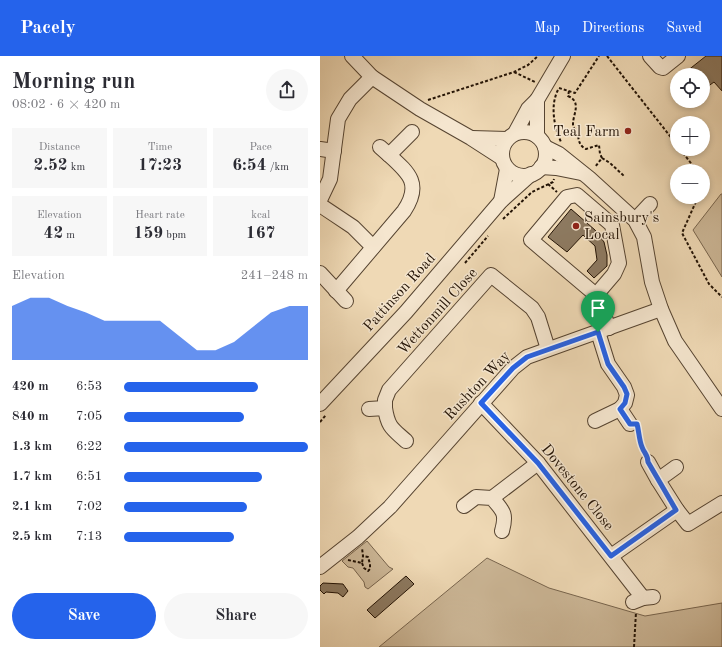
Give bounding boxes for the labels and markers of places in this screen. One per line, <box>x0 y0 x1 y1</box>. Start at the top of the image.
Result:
place label: Teal Farm <box>553 125 620 140</box>
marker: Teal Farm <box>623 126 633 136</box>
place label: Sainsbury's Local <box>584 211 659 243</box>
marker: Sainsbury's Local <box>571 221 581 231</box>
pin <box>581 291 615 332</box>

